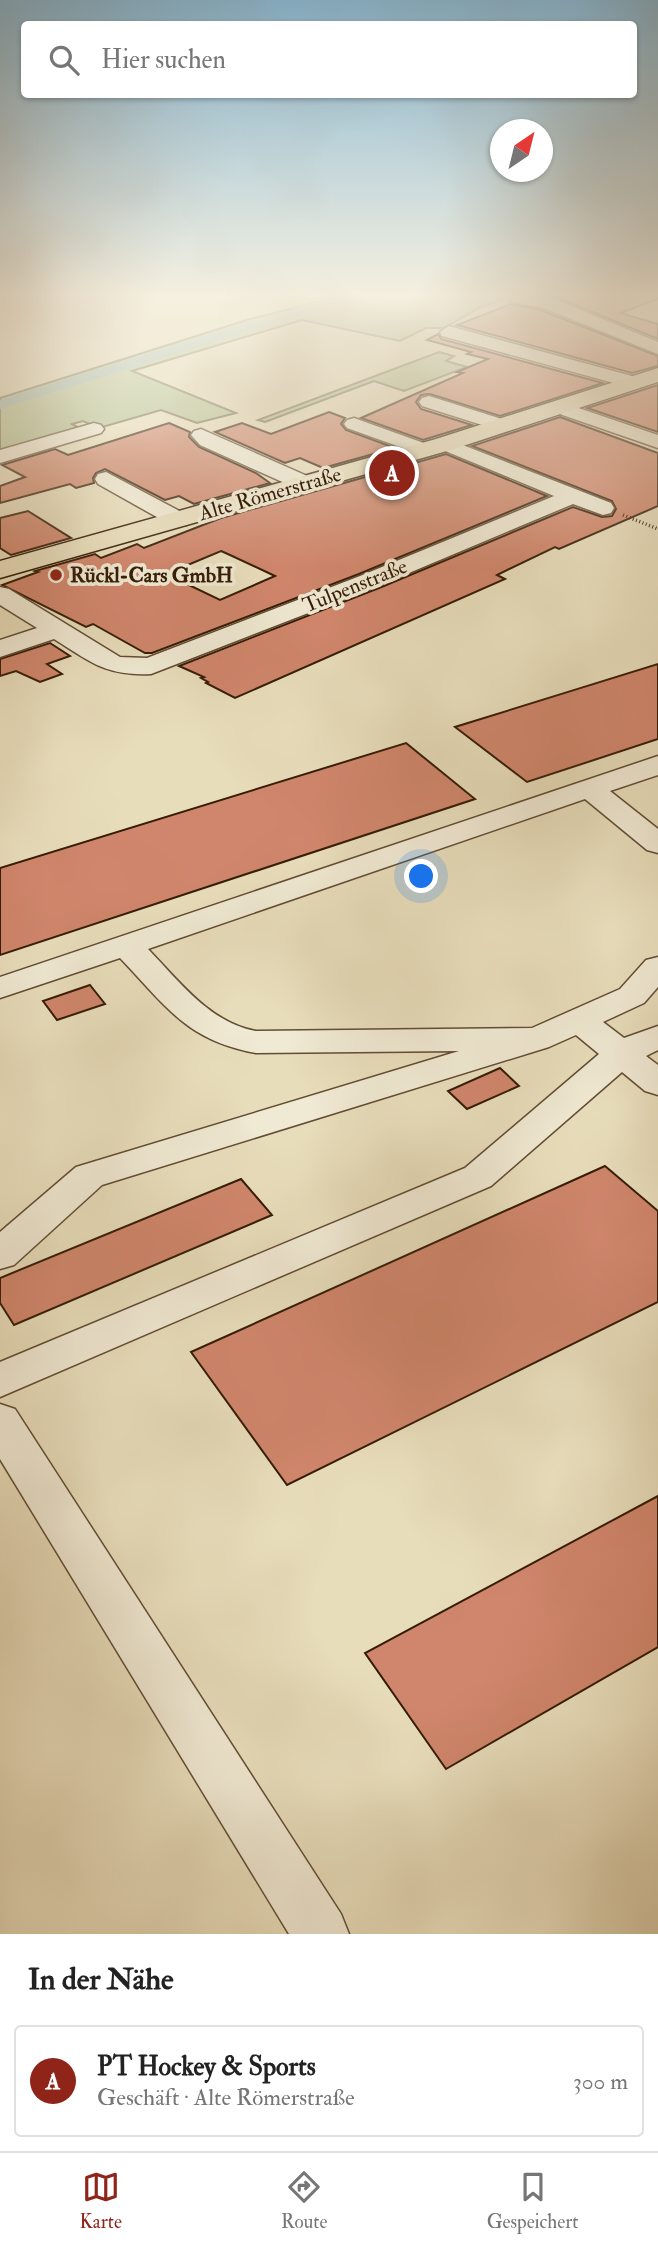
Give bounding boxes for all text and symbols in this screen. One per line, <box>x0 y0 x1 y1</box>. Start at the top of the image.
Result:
search box <box>21 21 637 98</box>
icon: search <box>45 41 83 79</box>
text: Hier suchen <box>101 44 226 76</box>
north arrow <box>490 119 553 182</box>
pin: A <box>369 447 415 499</box>
street label: Alte Römerstraße <box>195 461 345 528</box>
street label: Tulpenstraße <box>299 553 411 619</box>
place label: Rückl-Cars GmbH <box>70 562 233 589</box>
marker: Rückl-Cars GmbH <box>48 567 64 583</box>
your location <box>404 859 438 893</box>
text: In der Nähe <box>28 1961 173 1998</box>
text: PT Hockey & Sports <box>97 2051 316 2083</box>
text: A <box>46 2067 60 2096</box>
text: 300 m <box>573 2067 628 2096</box>
text: Geschäft · Alte Römerstraße <box>97 2083 355 2112</box>
tab: Karte <box>80 2168 122 2234</box>
tab: Route <box>281 2168 327 2234</box>
tab: Gespeichert <box>487 2168 578 2234</box>

